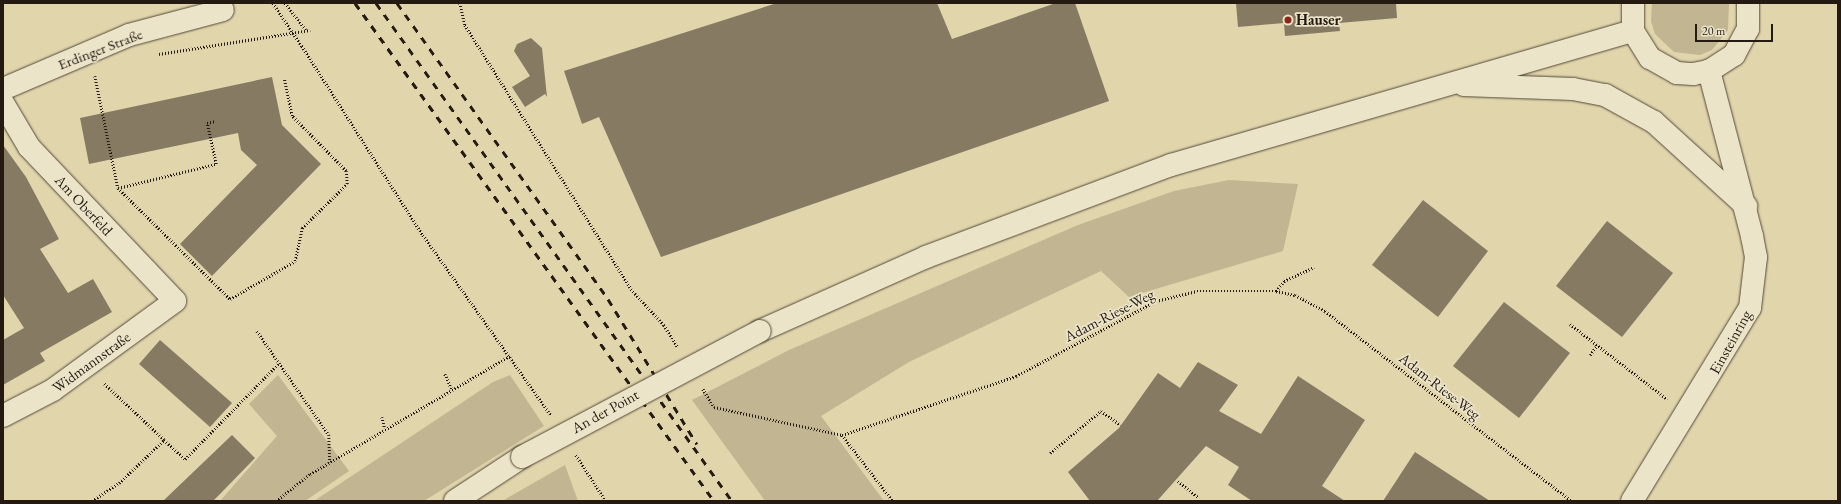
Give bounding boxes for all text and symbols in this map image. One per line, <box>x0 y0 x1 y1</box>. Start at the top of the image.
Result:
place label: Hauser <box>1296 11 1341 29</box>
marker: Hauser <box>1283 15 1293 25</box>
scale bar <box>1697 16 1775 42</box>
text: 20 m <box>1702 23 1725 39</box>
street label: Erdinger Straße <box>55 25 145 73</box>
street label: Am Oberfeld <box>51 171 117 239</box>
street label: Adam-Riese-Weg <box>1061 285 1157 345</box>
street label: Einsteinring <box>1705 307 1755 377</box>
street label: Widmannstraße <box>48 328 134 396</box>
street label: Adam-Riese-Weg <box>1396 349 1484 423</box>
street label: An der Point <box>568 385 642 437</box>

